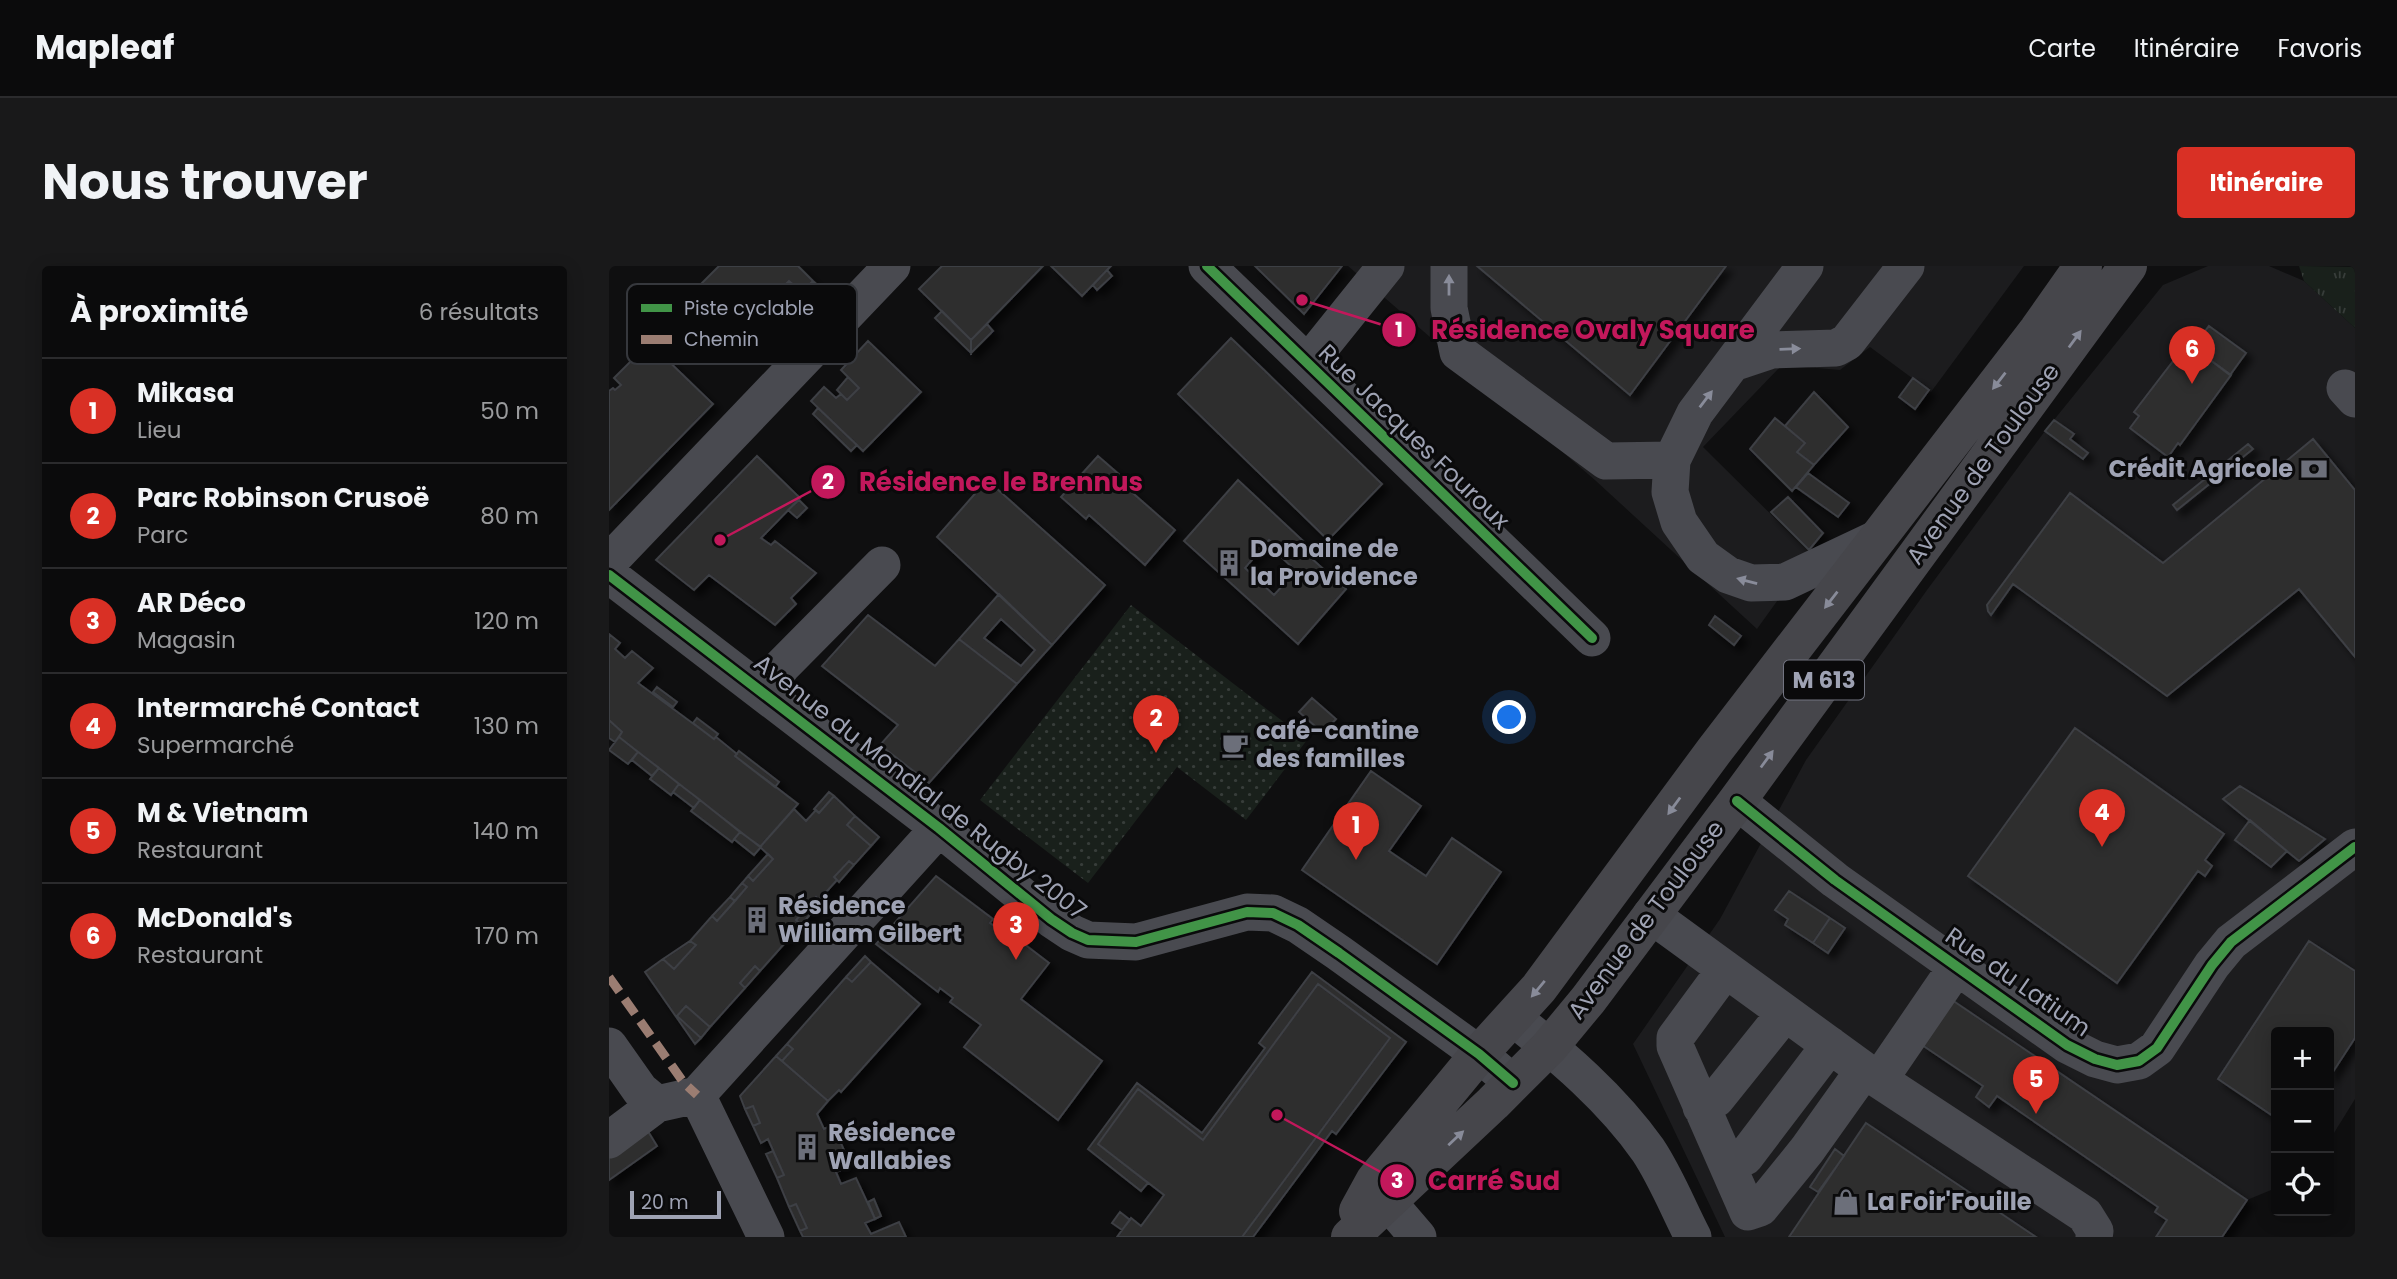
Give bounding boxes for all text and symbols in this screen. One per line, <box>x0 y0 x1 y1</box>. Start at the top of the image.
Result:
text: Mapleaf <box>35 24 174 71</box>
text: Carte <box>2028 32 2096 65</box>
text: Itinéraire <box>2134 32 2239 65</box>
text: Favoris <box>2277 32 2362 65</box>
button: Itinéraire <box>2177 147 2355 218</box>
text: Nous trouver <box>42 148 368 216</box>
one-way arrow <box>1443 274 1455 296</box>
legend <box>627 284 857 364</box>
text: À proximité <box>70 290 249 333</box>
text: Piste cyclable <box>684 295 814 322</box>
text: 6 résultats <box>419 296 539 328</box>
callout: Résidence Ovaly Square <box>1382 306 1768 353</box>
text: Résidence Ovaly Square <box>1431 312 1755 348</box>
text: 1 <box>1395 315 1403 344</box>
text: Chemin <box>684 326 759 353</box>
pin: 6 <box>2169 326 2215 384</box>
one-way arrow <box>2068 330 2082 348</box>
street label: Rue Jacques Fouroux <box>1311 337 1518 537</box>
one-way arrow <box>1779 344 1801 355</box>
street label: Avenue de Toulouse <box>1898 356 2067 571</box>
one-way arrow <box>1992 371 2007 389</box>
text: Mikasa <box>137 375 234 411</box>
one-way arrow <box>1698 390 1713 408</box>
text: 1 <box>89 395 97 427</box>
text: 50 m <box>480 395 539 427</box>
text: Lieu <box>137 414 182 446</box>
place label: Crédit Agricole <box>2108 452 2293 485</box>
bank icon: Crédit Agricole <box>2299 454 2329 484</box>
callout: Résidence le Brennus <box>810 458 1157 505</box>
text: Résidence le Brennus <box>859 464 1143 500</box>
text: 2 <box>822 467 834 496</box>
text: Parc Robinson Crusoë <box>137 480 429 516</box>
text: 2 <box>86 500 100 532</box>
text: 80 m <box>480 500 539 532</box>
text: Parc <box>137 519 188 551</box>
place label: Domaine de la Providence <box>1250 532 1418 593</box>
building icon: Domaine de la Providence <box>1214 548 1244 578</box>
one-way arrow <box>1736 575 1758 586</box>
text: AR Déco <box>137 585 246 621</box>
one-way arrow <box>1823 590 1838 608</box>
text: 3 <box>86 605 100 637</box>
text: 120 m <box>474 605 539 637</box>
text: Magasin <box>137 624 236 656</box>
street label: Avenue du Mondial de Rugby 2007 <box>747 646 1093 927</box>
road number: M 613 <box>1784 660 1864 700</box>
text: Intermarché Contact <box>137 690 419 726</box>
pin: 2 <box>1133 695 1179 753</box>
your location <box>1492 700 1526 734</box>
text: 4 <box>85 710 101 742</box>
text: 130 m <box>474 710 539 742</box>
place label: café-cantine des familles <box>1256 714 1419 775</box>
text: Supermarché <box>137 729 294 761</box>
cafe icon: café-cantine des familles <box>1220 730 1250 760</box>
one-way arrow <box>1759 750 1773 768</box>
pin: 4 <box>2079 789 2125 847</box>
text: M & Vietnam <box>137 795 309 831</box>
one-way arrow <box>1667 797 1681 815</box>
pin: 1 <box>1333 802 1379 860</box>
street label: Avenue de Toulouse <box>1560 813 1732 1026</box>
text: 5 <box>86 815 100 847</box>
text: 140 m <box>473 815 539 847</box>
text: Restaurant <box>137 834 263 866</box>
place label: Résidence William Gilbert <box>778 889 962 950</box>
text: McDonald's <box>137 900 293 936</box>
pin: 3 <box>993 902 1039 960</box>
building icon: Résidence William Gilbert <box>742 905 772 935</box>
street label: Rue du Latium <box>1939 919 2098 1044</box>
text: 6 <box>86 920 100 952</box>
text: 170 m <box>475 920 539 952</box>
text: Restaurant <box>137 939 263 971</box>
one-way arrow <box>1531 980 1546 998</box>
map controls <box>2271 1027 2334 1216</box>
button: + <box>2271 1027 2334 1090</box>
pin: 5 <box>2013 1056 2059 1114</box>
button: − <box>2271 1090 2334 1153</box>
place label: Résidence Wallabies <box>828 1116 956 1177</box>
one-way arrow <box>1447 1131 1464 1147</box>
building icon: Résidence Wallabies <box>792 1132 822 1162</box>
button: locate <box>2271 1153 2334 1216</box>
callout: Carré Sud <box>1379 1157 1574 1204</box>
text: Carré Sud <box>1428 1163 1560 1199</box>
text: 3 <box>1391 1166 1403 1195</box>
place label: La Foir'Fouille <box>1867 1185 2032 1218</box>
shop icon: La Foir'Fouille <box>1831 1187 1861 1217</box>
scale bar <box>630 1188 721 1220</box>
text: 20 m <box>641 1189 689 1216</box>

